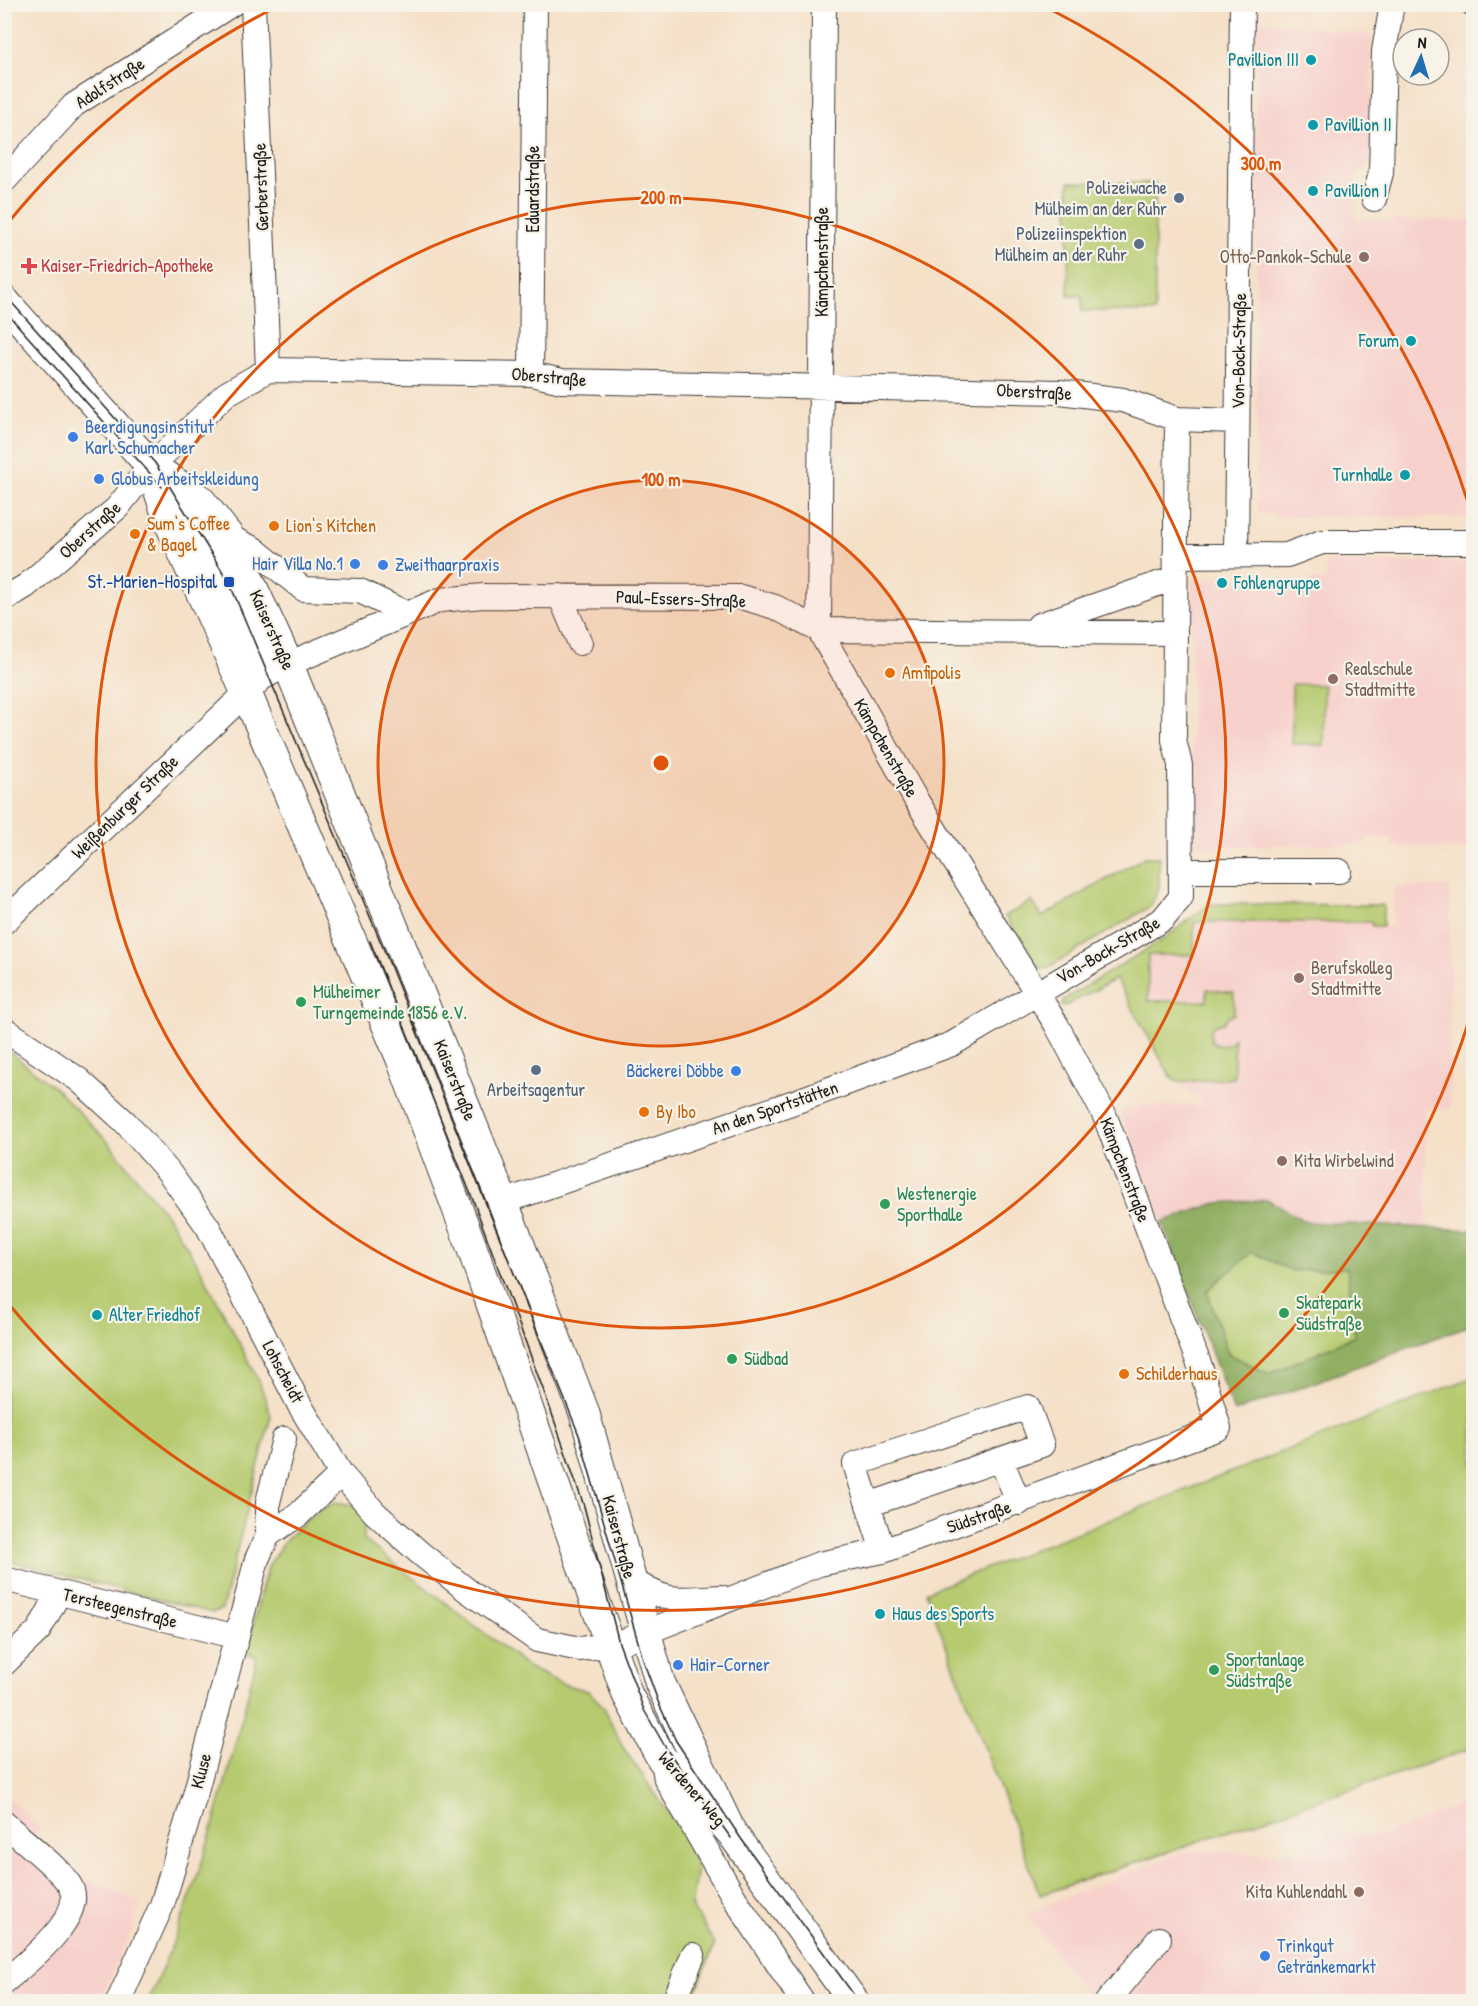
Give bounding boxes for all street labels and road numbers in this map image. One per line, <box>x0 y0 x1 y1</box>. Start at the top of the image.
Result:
street label: Adolfstraße <box>70 51 149 114</box>
street label: Gerberstraße <box>246 143 275 231</box>
street label: Eduardstraße <box>520 146 545 232</box>
street label: Kämpchenstraße <box>809 207 834 317</box>
street label: Von-Bock-Straße <box>1225 293 1252 409</box>
street label: Oberstraße <box>510 361 588 392</box>
street label: Oberstraße <box>996 377 1072 406</box>
street label: Oberstraße <box>53 495 126 564</box>
street label: Paul-Essers-Straße <box>616 584 747 613</box>
street label: Kaiserstraße <box>244 586 301 674</box>
street label: Kämpchenstraße <box>848 694 925 802</box>
street label: Weißenburger Straße <box>66 749 184 864</box>
street label: Von-Bock-Straße <box>1051 910 1164 989</box>
street label: Kaiserstraße <box>428 1036 483 1124</box>
street label: An den Sportstätten <box>708 1074 841 1141</box>
street label: Kämpchenstraße <box>1094 1114 1157 1226</box>
street label: Lohscheidt <box>257 1336 311 1408</box>
street label: Kaiserstraße <box>596 1492 643 1581</box>
street label: Südstraße <box>943 1494 1014 1539</box>
street label: Tersteegenstraße <box>60 1581 180 1634</box>
street label: Werdener Weg <box>653 1746 732 1832</box>
street label: Kluse <box>184 1750 217 1791</box>

